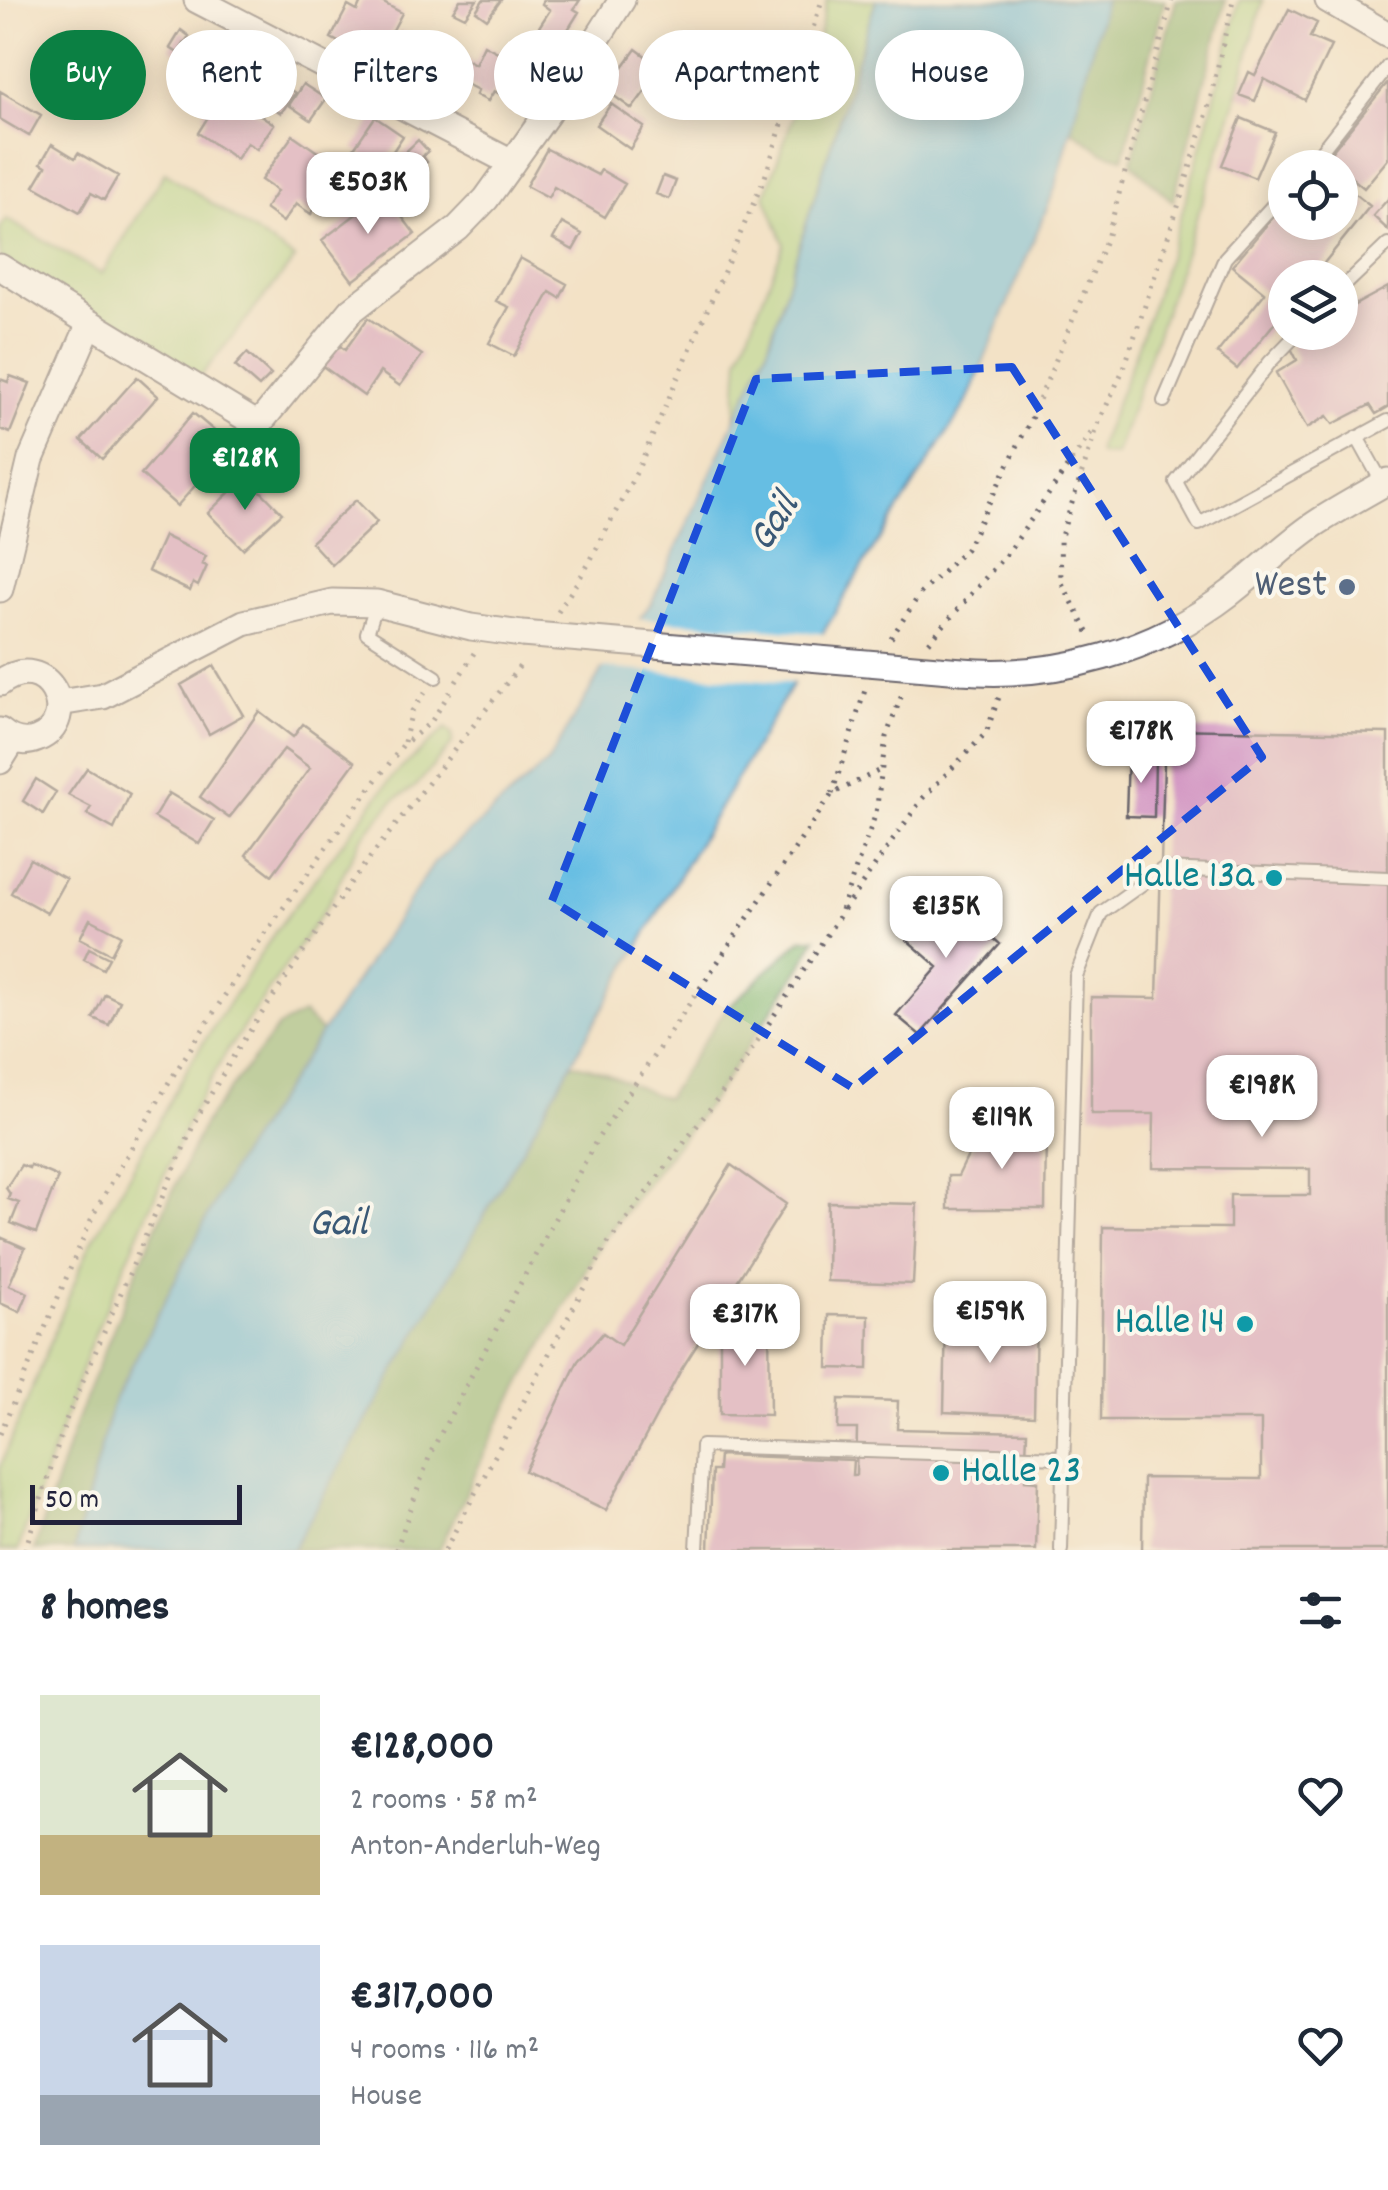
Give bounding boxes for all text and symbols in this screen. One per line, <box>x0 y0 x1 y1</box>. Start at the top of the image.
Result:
chip: Buy <box>30 30 146 120</box>
chip: Rent <box>166 30 297 120</box>
chip: Filters <box>317 30 474 120</box>
chip: New <box>494 30 619 120</box>
chip: Apartment <box>639 30 855 120</box>
chip: House <box>875 30 1024 120</box>
map controls <box>1268 150 1358 350</box>
button: locate <box>1268 150 1358 240</box>
pin: €503K <box>298 152 438 237</box>
text: €503K <box>328 161 408 207</box>
button: layers <box>1268 260 1358 350</box>
pin: €128K <box>175 428 315 513</box>
text: €128K <box>212 437 278 483</box>
water label: Gail <box>735 481 819 565</box>
place label: West <box>1255 559 1327 616</box>
marker: West <box>1336 576 1358 598</box>
pin: €178K <box>1071 701 1211 786</box>
text: €178K <box>1109 710 1173 756</box>
place label: Halle 13a <box>1124 850 1255 907</box>
marker: Halle 13a <box>1263 867 1285 889</box>
pin: €135K <box>876 876 1016 961</box>
text: €135K <box>912 885 980 931</box>
pin: €198K <box>1192 1055 1332 1140</box>
text: €198K <box>1228 1064 1296 1110</box>
pin: €119K <box>932 1087 1072 1172</box>
text: €119K <box>971 1096 1033 1142</box>
water label: Gail <box>309 1196 370 1256</box>
pin: €159K <box>920 1281 1060 1366</box>
pin: €317K <box>675 1284 815 1369</box>
text: €159K <box>955 1290 1025 1336</box>
text: €317K <box>712 1293 778 1339</box>
place label: Halle 14 <box>1115 1296 1225 1353</box>
marker: Halle 14 <box>1234 1313 1256 1335</box>
place label: Halle 23 <box>961 1445 1081 1502</box>
marker: Halle 23 <box>930 1462 952 1484</box>
scale bar <box>30 1480 242 1524</box>
text: 50 m <box>45 1482 99 1522</box>
text: 8 homes <box>40 1580 169 1640</box>
icon: filters <box>1293 1583 1348 1638</box>
text: €128,000 <box>350 1719 494 1779</box>
icon: home <box>120 1735 240 1855</box>
icon: heart <box>1293 1768 1348 1823</box>
text: 2 rooms · 58 m² <box>350 1779 538 1825</box>
text: Anton-Anderluh-Weg <box>350 1825 601 1871</box>
text: €317,000 <box>350 1969 494 2029</box>
icon: home <box>120 1985 240 2105</box>
icon: heart <box>1293 2018 1348 2073</box>
text: 4 rooms · 116 m² <box>350 2029 539 2075</box>
text: House <box>350 2075 422 2121</box>

